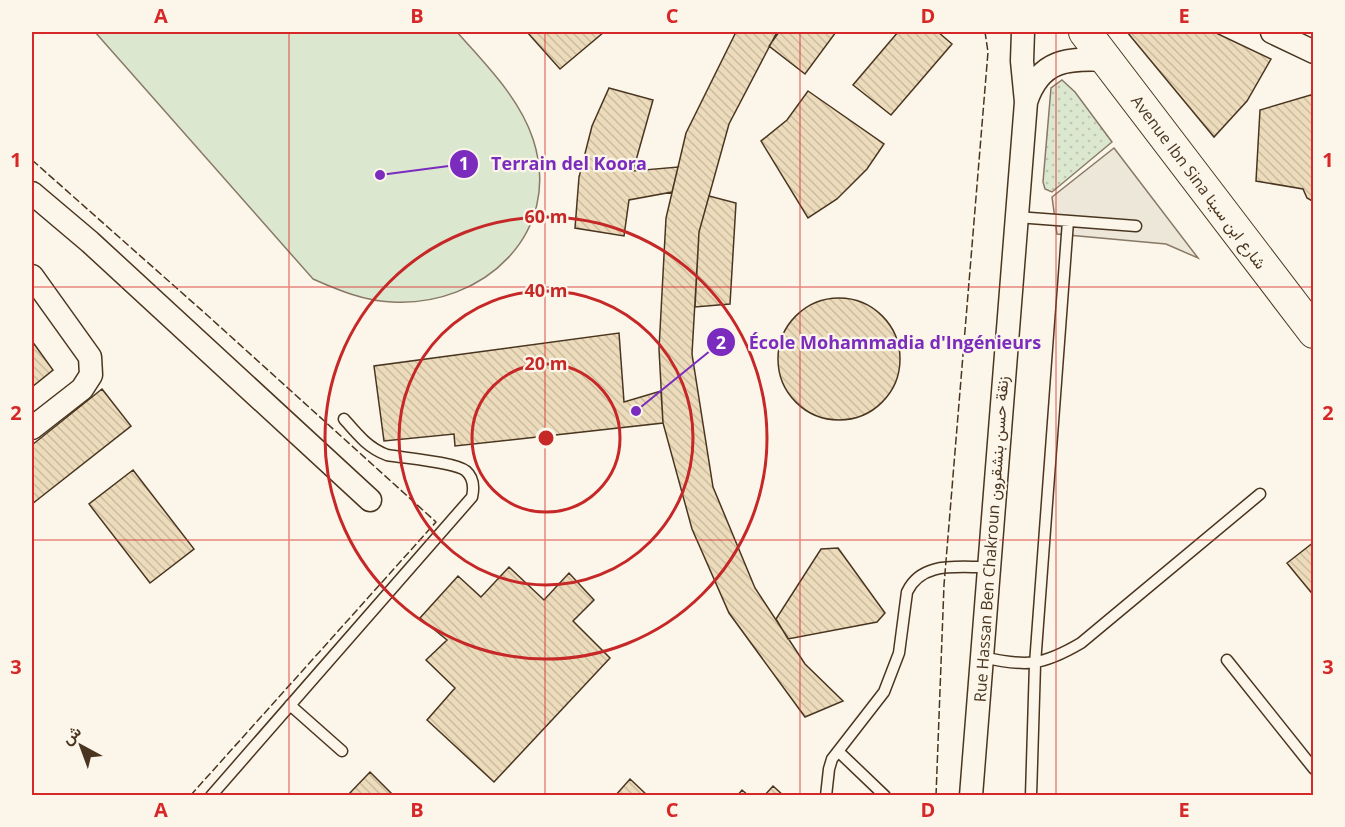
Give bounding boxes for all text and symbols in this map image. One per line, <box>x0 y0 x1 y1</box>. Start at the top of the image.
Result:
text: A <box>154 2 168 29</box>
text: B <box>410 2 424 29</box>
text: C <box>666 2 679 29</box>
text: D <box>921 2 935 29</box>
text: E <box>1178 2 1190 29</box>
street label: Avenue Ibn Sina شارع ابن سينا <box>1126 91 1272 274</box>
text: 1 <box>10 146 22 173</box>
callout: Terrain del Koora <box>449 146 658 182</box>
text: 1 <box>1322 146 1334 173</box>
text: 1 <box>459 151 469 175</box>
text: Terrain del Koora <box>491 151 647 175</box>
text: 60 m <box>525 204 567 228</box>
text: 40 m <box>525 278 567 302</box>
callout: École Mohammadia d'Ingénieurs <box>706 324 1053 360</box>
text: 2 <box>716 330 726 354</box>
text: École Mohammadia d'Ingénieurs <box>749 330 1041 354</box>
text: 20 m <box>525 351 567 375</box>
street label: Rue Hassan Ben Chakroun زنقة حسن بنشقرون <box>969 375 1013 703</box>
text: 2 <box>10 399 22 426</box>
text: 2 <box>1322 399 1334 426</box>
centre of rings <box>536 428 556 448</box>
text: 3 <box>10 653 22 680</box>
text: 3 <box>1322 653 1334 680</box>
north arrow <box>51 716 111 776</box>
text: ش <box>57 720 86 749</box>
text: A <box>154 796 168 823</box>
text: B <box>410 796 424 823</box>
text: C <box>666 796 679 823</box>
text: D <box>921 796 935 823</box>
text: E <box>1178 796 1190 823</box>

